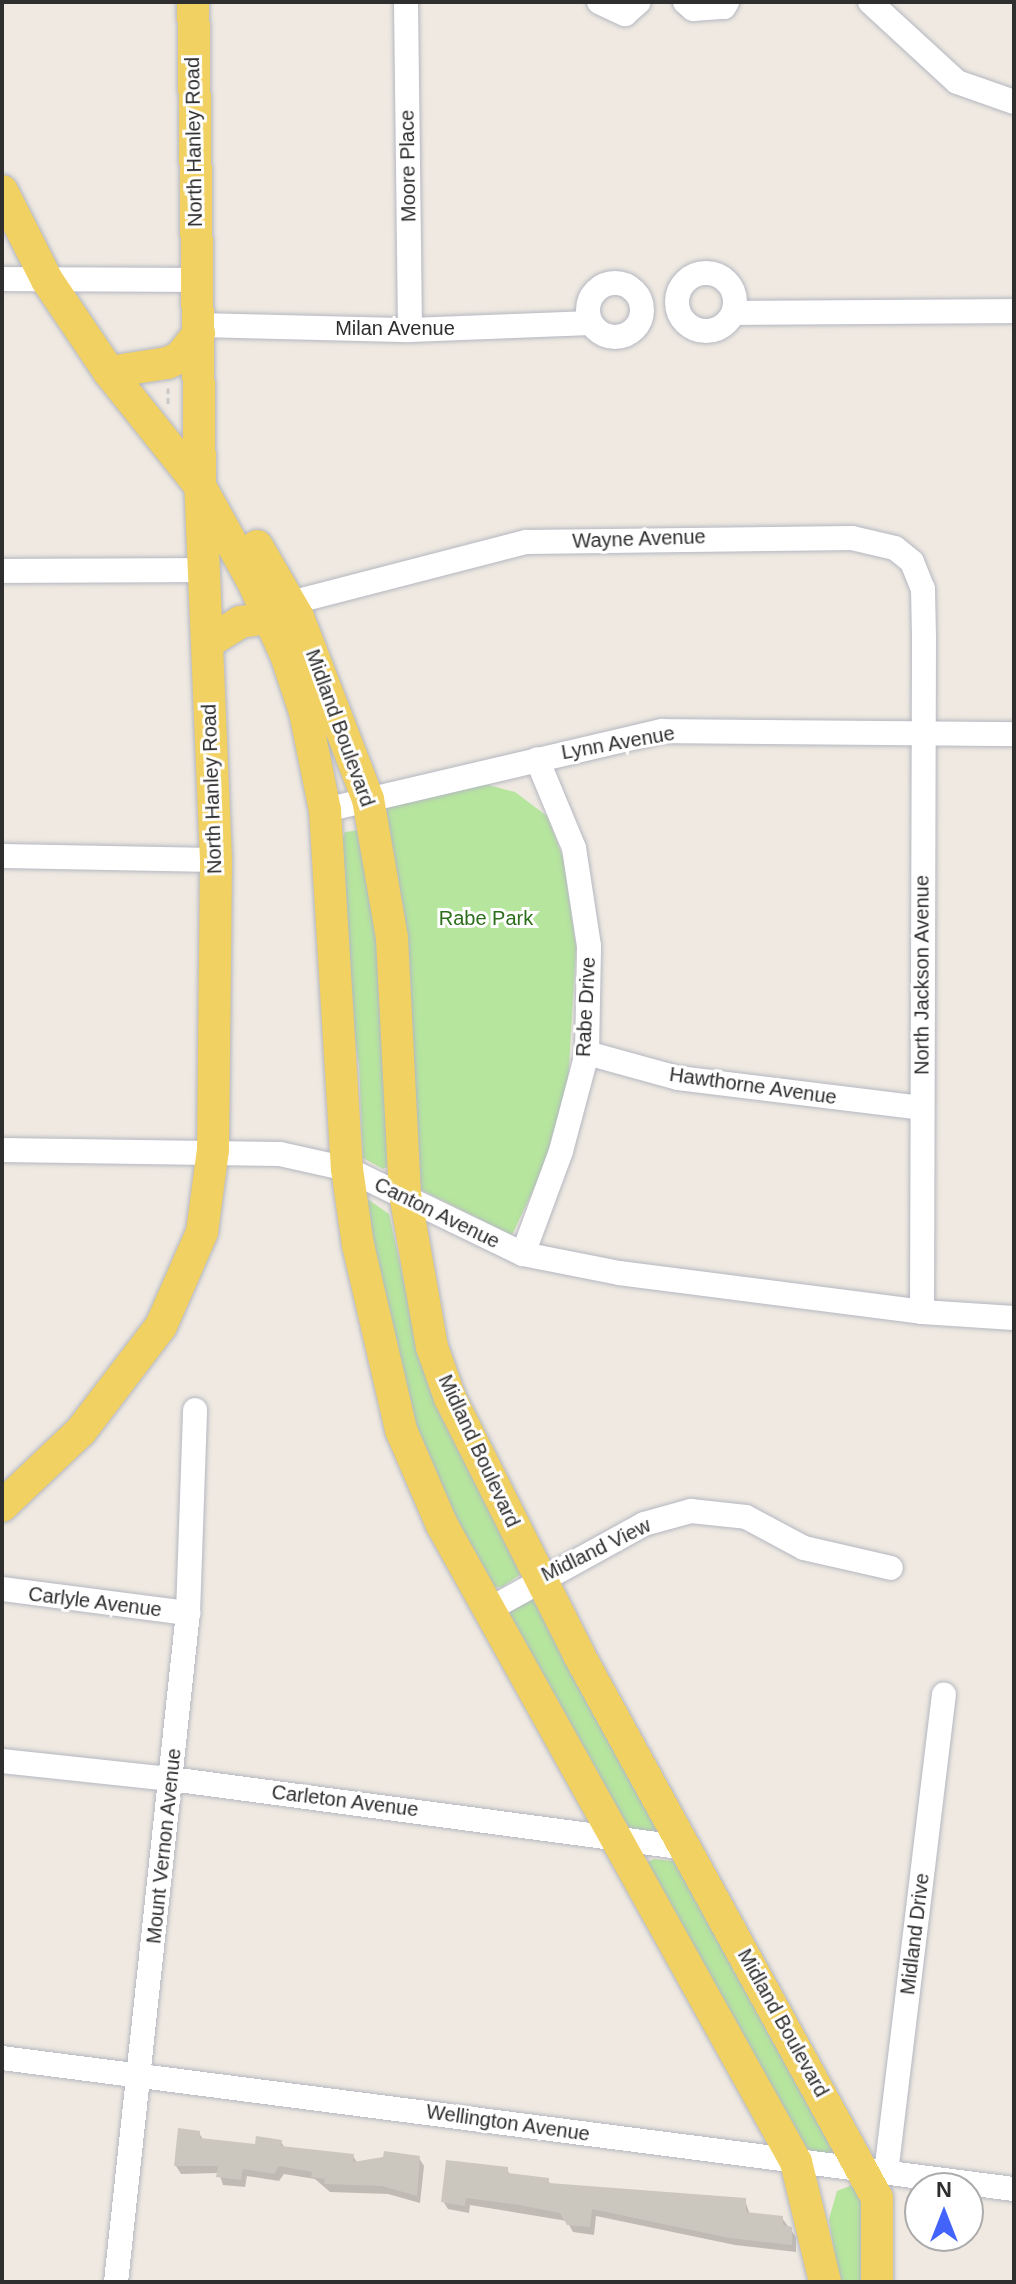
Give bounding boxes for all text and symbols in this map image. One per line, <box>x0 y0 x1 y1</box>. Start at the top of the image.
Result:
street label: North Hanley Road <box>181 57 207 227</box>
street label: Moore Place <box>395 110 421 222</box>
street label: Milan Avenue <box>335 316 455 340</box>
street label: Wayne Avenue <box>571 525 707 553</box>
street label: Midland Boulevard <box>300 646 380 810</box>
street label: North Hanley Road <box>197 704 227 874</box>
street label: Lynn Avenue <box>559 721 677 765</box>
street label: North Jackson Avenue <box>910 875 934 1075</box>
park label: Rabe Park <box>439 906 533 930</box>
street label: Rabe Drive <box>571 956 601 1058</box>
street label: Hawthorne Avenue <box>667 1062 839 1110</box>
street label: Canton Avenue <box>370 1172 504 1254</box>
street label: Midland Boulevard <box>433 1371 525 1531</box>
street label: Midland View <box>537 1513 655 1587</box>
street label: Carlyle Avenue <box>26 1582 164 1622</box>
street label: Mount Vernon Avenue <box>142 1747 186 1945</box>
street label: Carleton Avenue <box>270 1780 420 1822</box>
street label: Midland Drive <box>896 1872 934 1996</box>
street label: Midland Boulevard <box>732 1945 834 2101</box>
street label: Wellington Avenue <box>424 2100 592 2146</box>
north arrow <box>904 2172 984 2252</box>
text: N <box>936 2177 952 2202</box>

